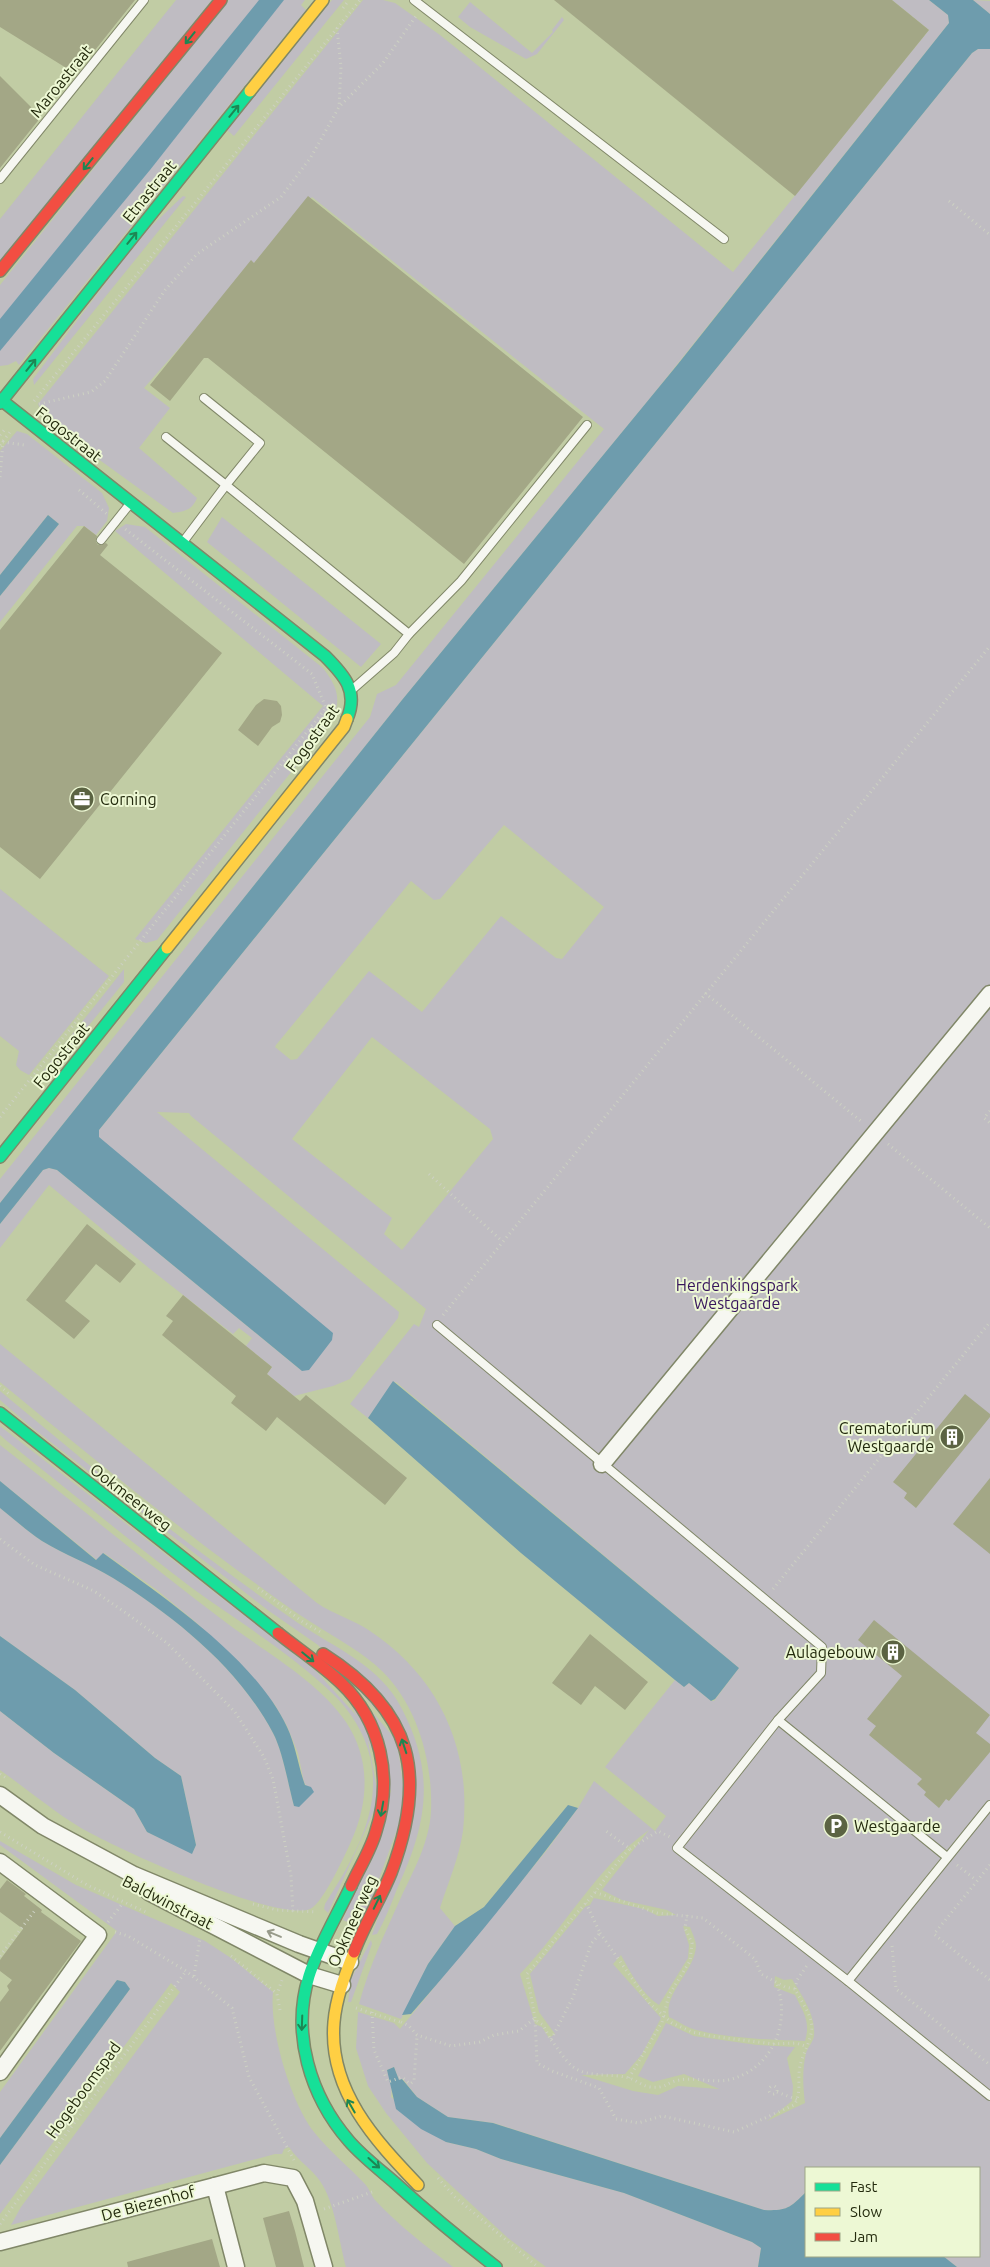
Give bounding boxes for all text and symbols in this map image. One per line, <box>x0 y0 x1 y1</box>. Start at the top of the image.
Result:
one-way arrow <box>185 31 196 44</box>
street label: Maroastraat <box>26 41 96 121</box>
one-way arrow <box>228 105 239 118</box>
street label: Etnastraat <box>119 156 180 226</box>
one-way arrow <box>82 157 93 170</box>
one-way arrow <box>127 232 138 245</box>
one-way arrow <box>25 359 36 372</box>
street label: Fogostraat <box>33 403 106 466</box>
street label: Fogostraat <box>282 700 343 775</box>
office icon: Corning <box>69 786 95 812</box>
place label: Corning <box>100 790 157 808</box>
street label: Fogostraat <box>29 1018 93 1091</box>
park label: Herdenkingspark Westgaarde <box>676 1276 798 1312</box>
place label: Crematorium Westgaarde <box>839 1419 934 1455</box>
building icon: Crematorium Westgaarde <box>939 1424 965 1450</box>
street label: Ookmeerweg <box>87 1460 175 1534</box>
building icon: Aulagebouw <box>880 1639 906 1665</box>
place label: Aulagebouw <box>786 1643 877 1661</box>
one-way arrow <box>302 1652 315 1663</box>
one-way arrow <box>399 1739 408 1754</box>
one-way arrow <box>377 1801 387 1817</box>
parking icon: Westgaarde <box>823 1813 849 1839</box>
place label: Westgaarde <box>854 1817 940 1835</box>
street label: Baldwinstraat <box>120 1871 217 1933</box>
street label: Ookmeerweg <box>324 1873 380 1969</box>
one-way arrow <box>373 1894 383 1909</box>
one-way arrow <box>267 1929 283 1938</box>
one-way arrow <box>297 2015 307 2031</box>
street label: Hogeboomspad <box>42 2038 124 2142</box>
one-way arrow <box>346 2099 356 2113</box>
one-way arrow <box>367 2157 380 2169</box>
legend <box>805 2167 980 2257</box>
text: Fast <box>850 2178 878 2195</box>
street label: De Biezenhof <box>99 2182 198 2224</box>
text: Slow <box>850 2203 883 2220</box>
text: Jam <box>850 2228 878 2245</box>

